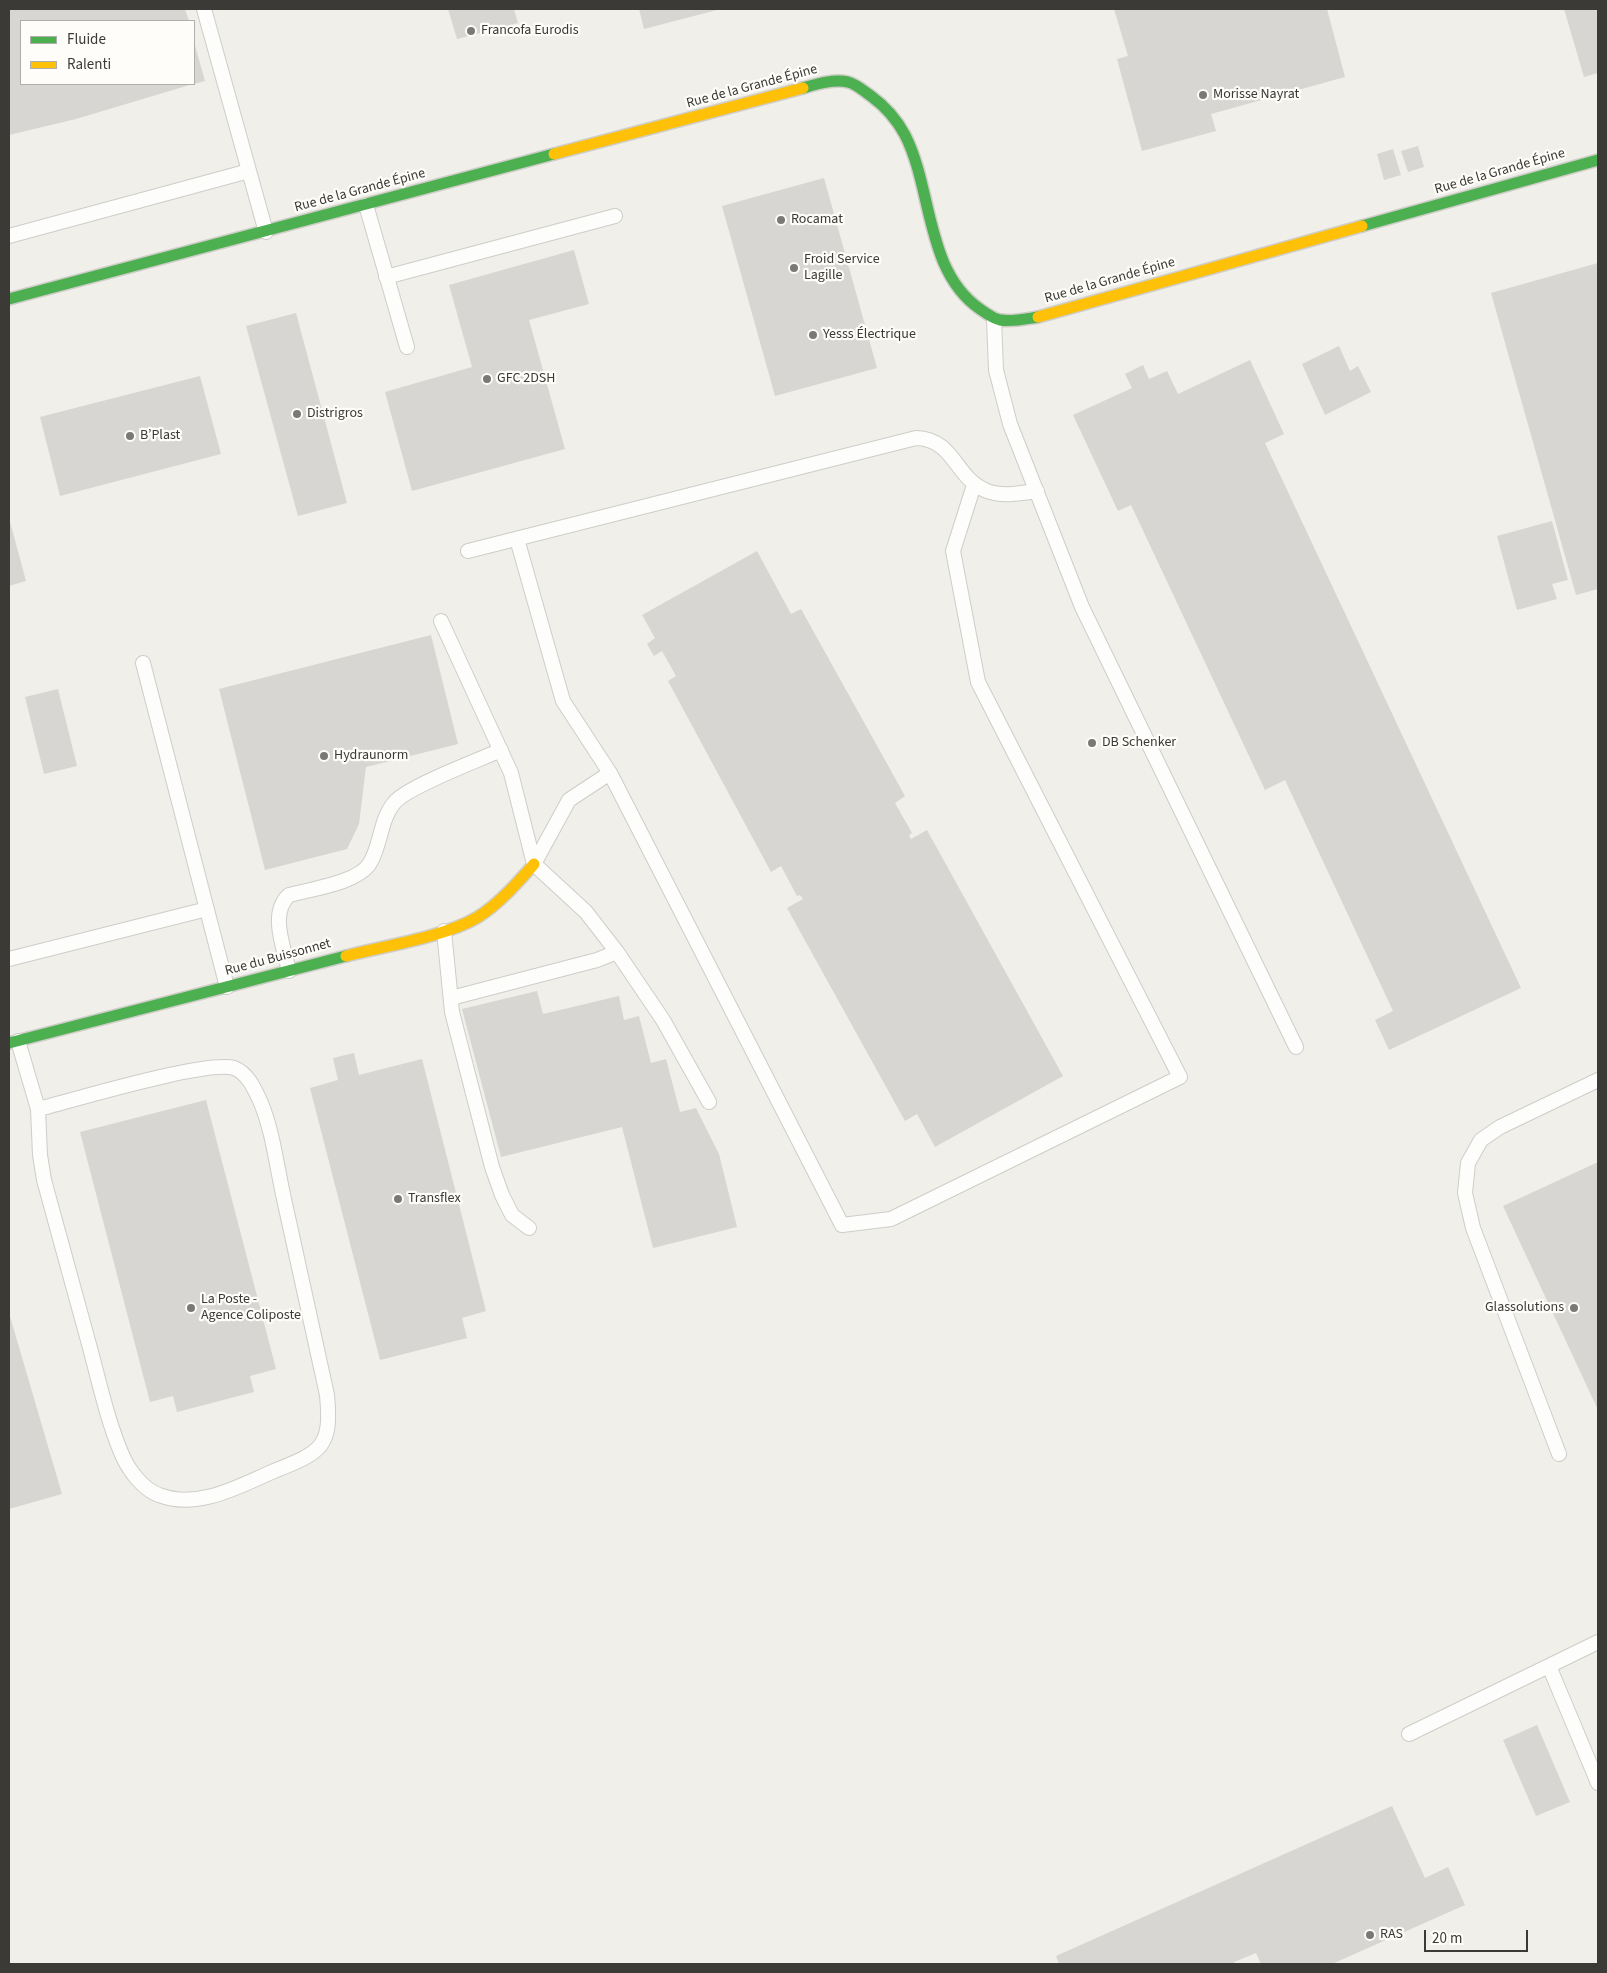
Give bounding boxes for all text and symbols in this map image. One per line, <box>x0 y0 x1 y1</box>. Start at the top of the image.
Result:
legend <box>20 20 195 85</box>
place label: Francofa Eurodis <box>481 23 579 39</box>
marker: Francofa Eurodis <box>465 25 477 37</box>
text: Fluide <box>67 29 106 50</box>
text: Ralenti <box>67 54 111 75</box>
street label: Rue de la Grande Épine <box>685 61 819 113</box>
place label: Morisse Nayrat <box>1213 87 1299 103</box>
marker: Morisse Nayrat <box>1197 89 1209 101</box>
street label: Rue de la Grande Épine <box>1433 145 1567 199</box>
street label: Rue de la Grande Épine <box>293 165 427 217</box>
place label: Rocamat <box>791 212 843 228</box>
marker: Rocamat <box>775 214 787 226</box>
place label: Froid Service Lagille <box>804 252 880 284</box>
street label: Rue de la Grande Épine <box>1043 254 1177 308</box>
marker: Froid Service Lagille <box>788 262 800 274</box>
place label: Yesss Électrique <box>823 327 916 343</box>
marker: Yesss Électrique <box>807 329 819 341</box>
place label: GFC 2DSH <box>497 371 555 387</box>
marker: GFC 2DSH <box>481 373 493 385</box>
place label: Distrigros <box>307 406 363 422</box>
marker: Distrigros <box>291 408 303 420</box>
place label: B’Plast <box>140 428 180 444</box>
marker: B’Plast <box>124 430 136 442</box>
place label: DB Schenker <box>1102 735 1176 751</box>
marker: DB Schenker <box>1086 737 1098 749</box>
place label: Hydraunorm <box>334 748 408 764</box>
marker: Hydraunorm <box>318 750 330 762</box>
street label: Rue du Buissonnet <box>223 936 333 980</box>
place label: Transflex <box>408 1191 461 1207</box>
marker: Transflex <box>392 1193 404 1205</box>
place label: La Poste - Agence Coliposte <box>201 1292 301 1324</box>
place label: Glassolutions <box>1485 1300 1564 1316</box>
marker: La Poste - Agence Coliposte <box>185 1302 197 1314</box>
marker: Glassolutions <box>1568 1302 1580 1314</box>
scale bar <box>1427 1920 1531 1952</box>
place label: RAS <box>1380 1927 1403 1943</box>
text: 20 m <box>1432 1928 1462 1949</box>
marker: RAS <box>1364 1929 1376 1941</box>

